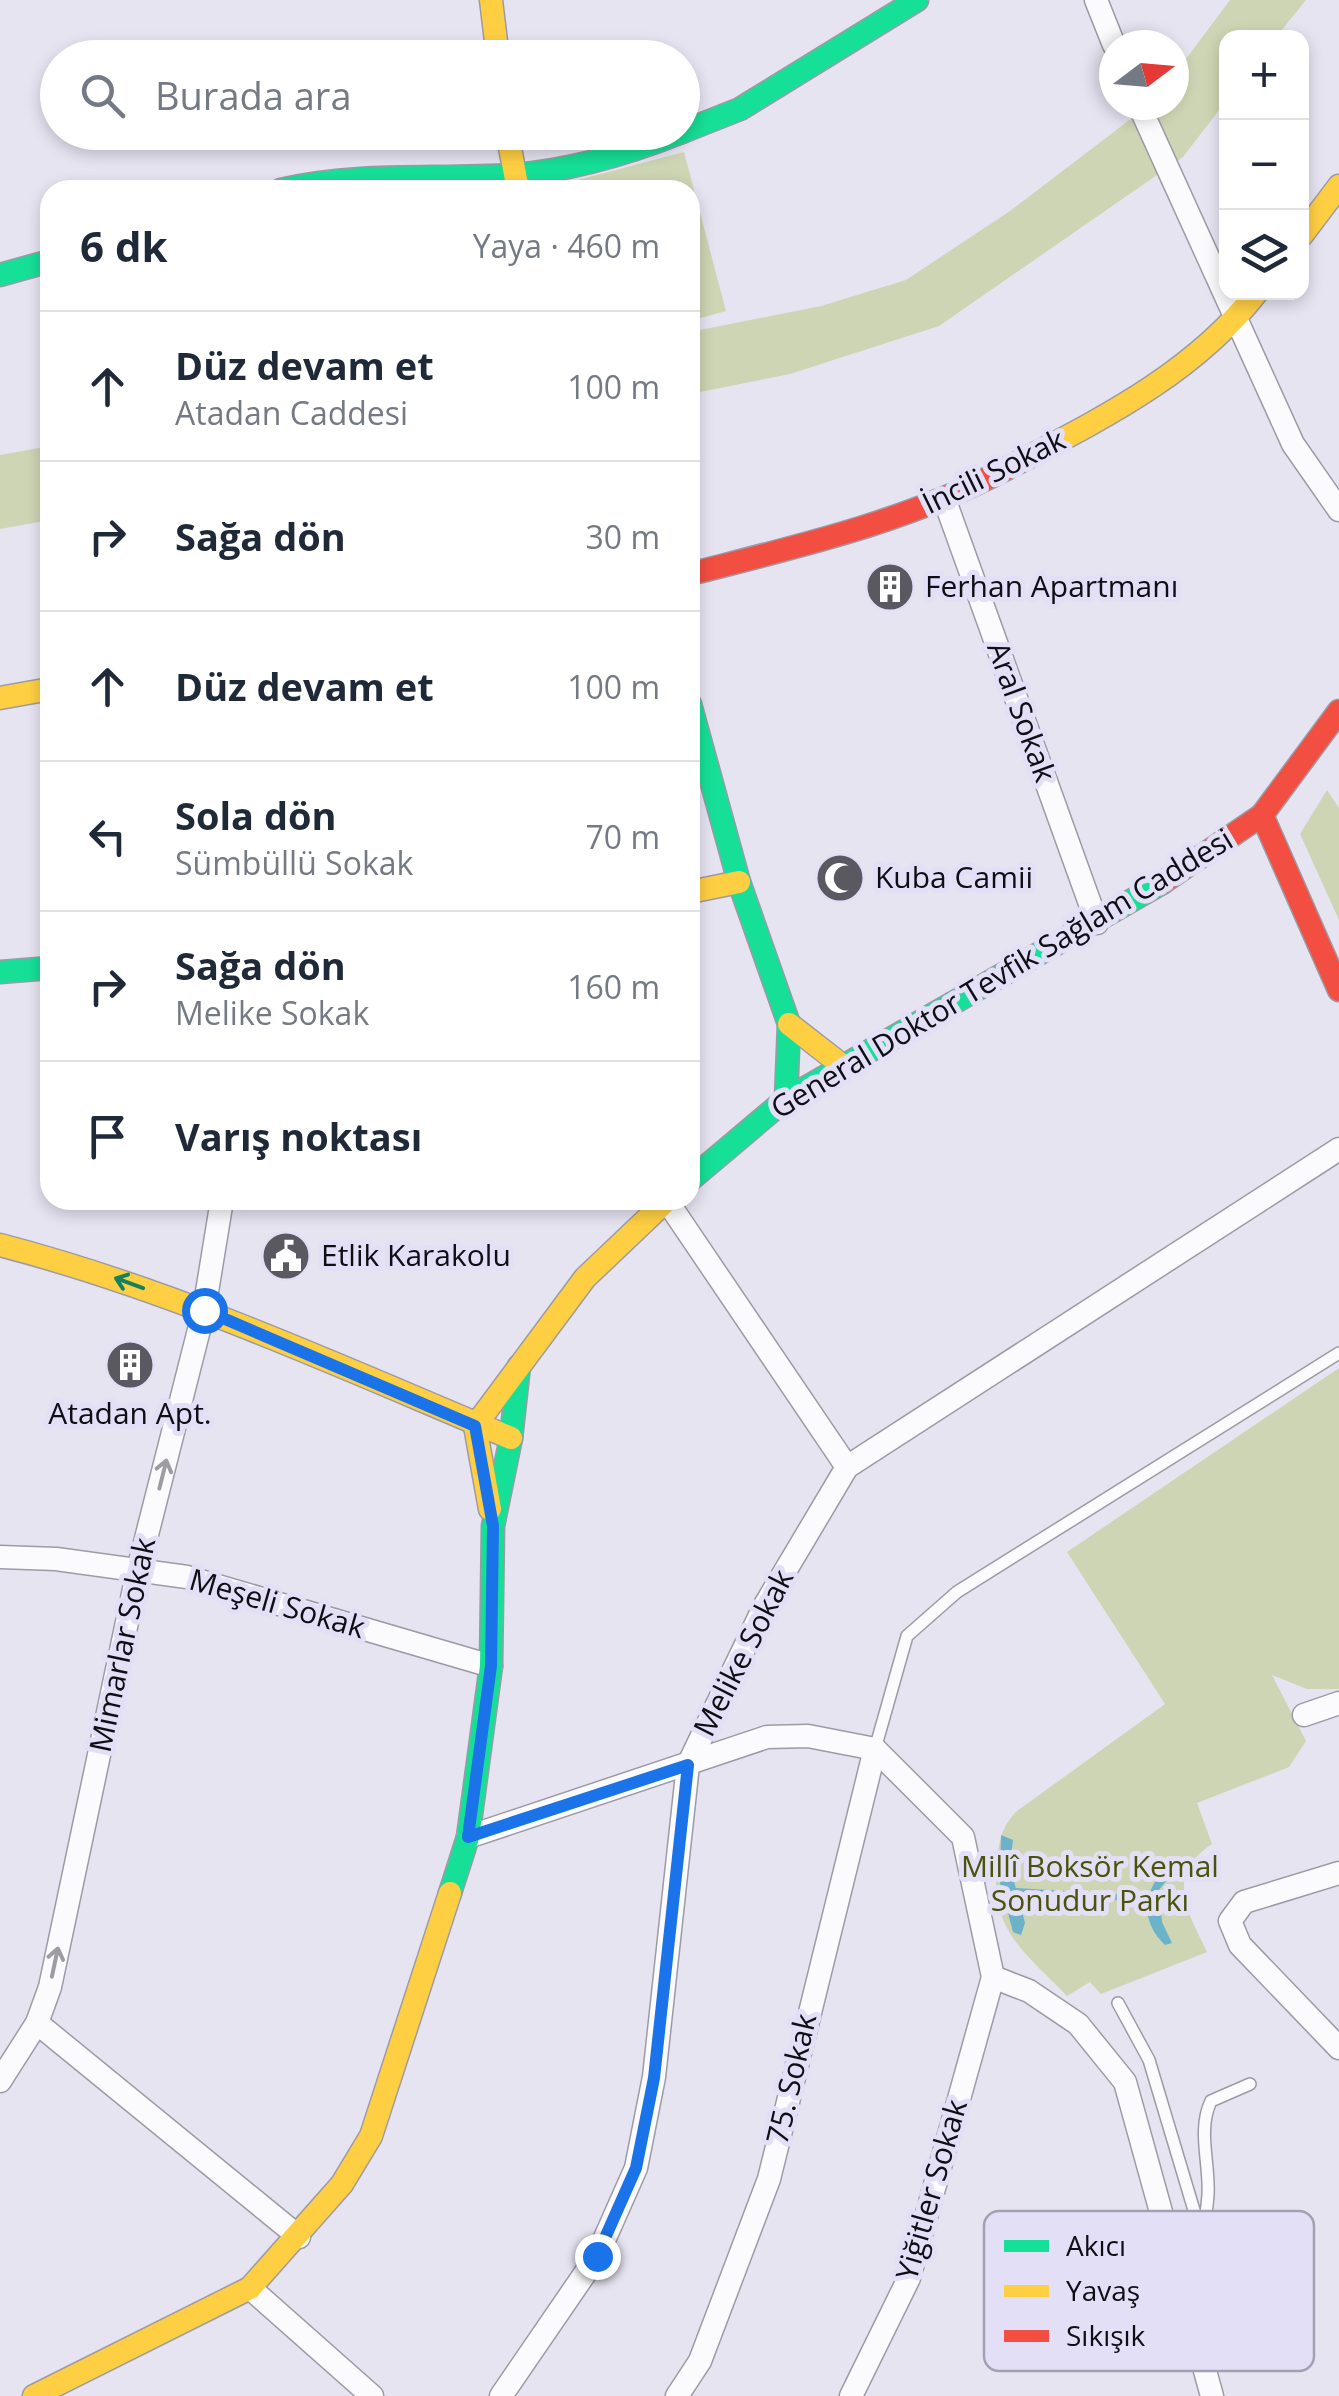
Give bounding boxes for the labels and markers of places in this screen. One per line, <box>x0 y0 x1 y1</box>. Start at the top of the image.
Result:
building icon: Ferhan Apartmanı <box>864 561 916 613</box>
place label: Ferhan Apartmanı <box>925 565 1178 606</box>
mosque icon: Kuba Camii <box>814 852 866 904</box>
place label: Kuba Camii <box>875 856 1033 897</box>
public building icon: Etlik Karakolu <box>260 1230 312 1282</box>
place label: Etlik Karakolu <box>321 1234 511 1275</box>
building icon: Atadan Apt. <box>104 1339 156 1391</box>
place label: Atadan Apt. <box>48 1392 212 1433</box>

